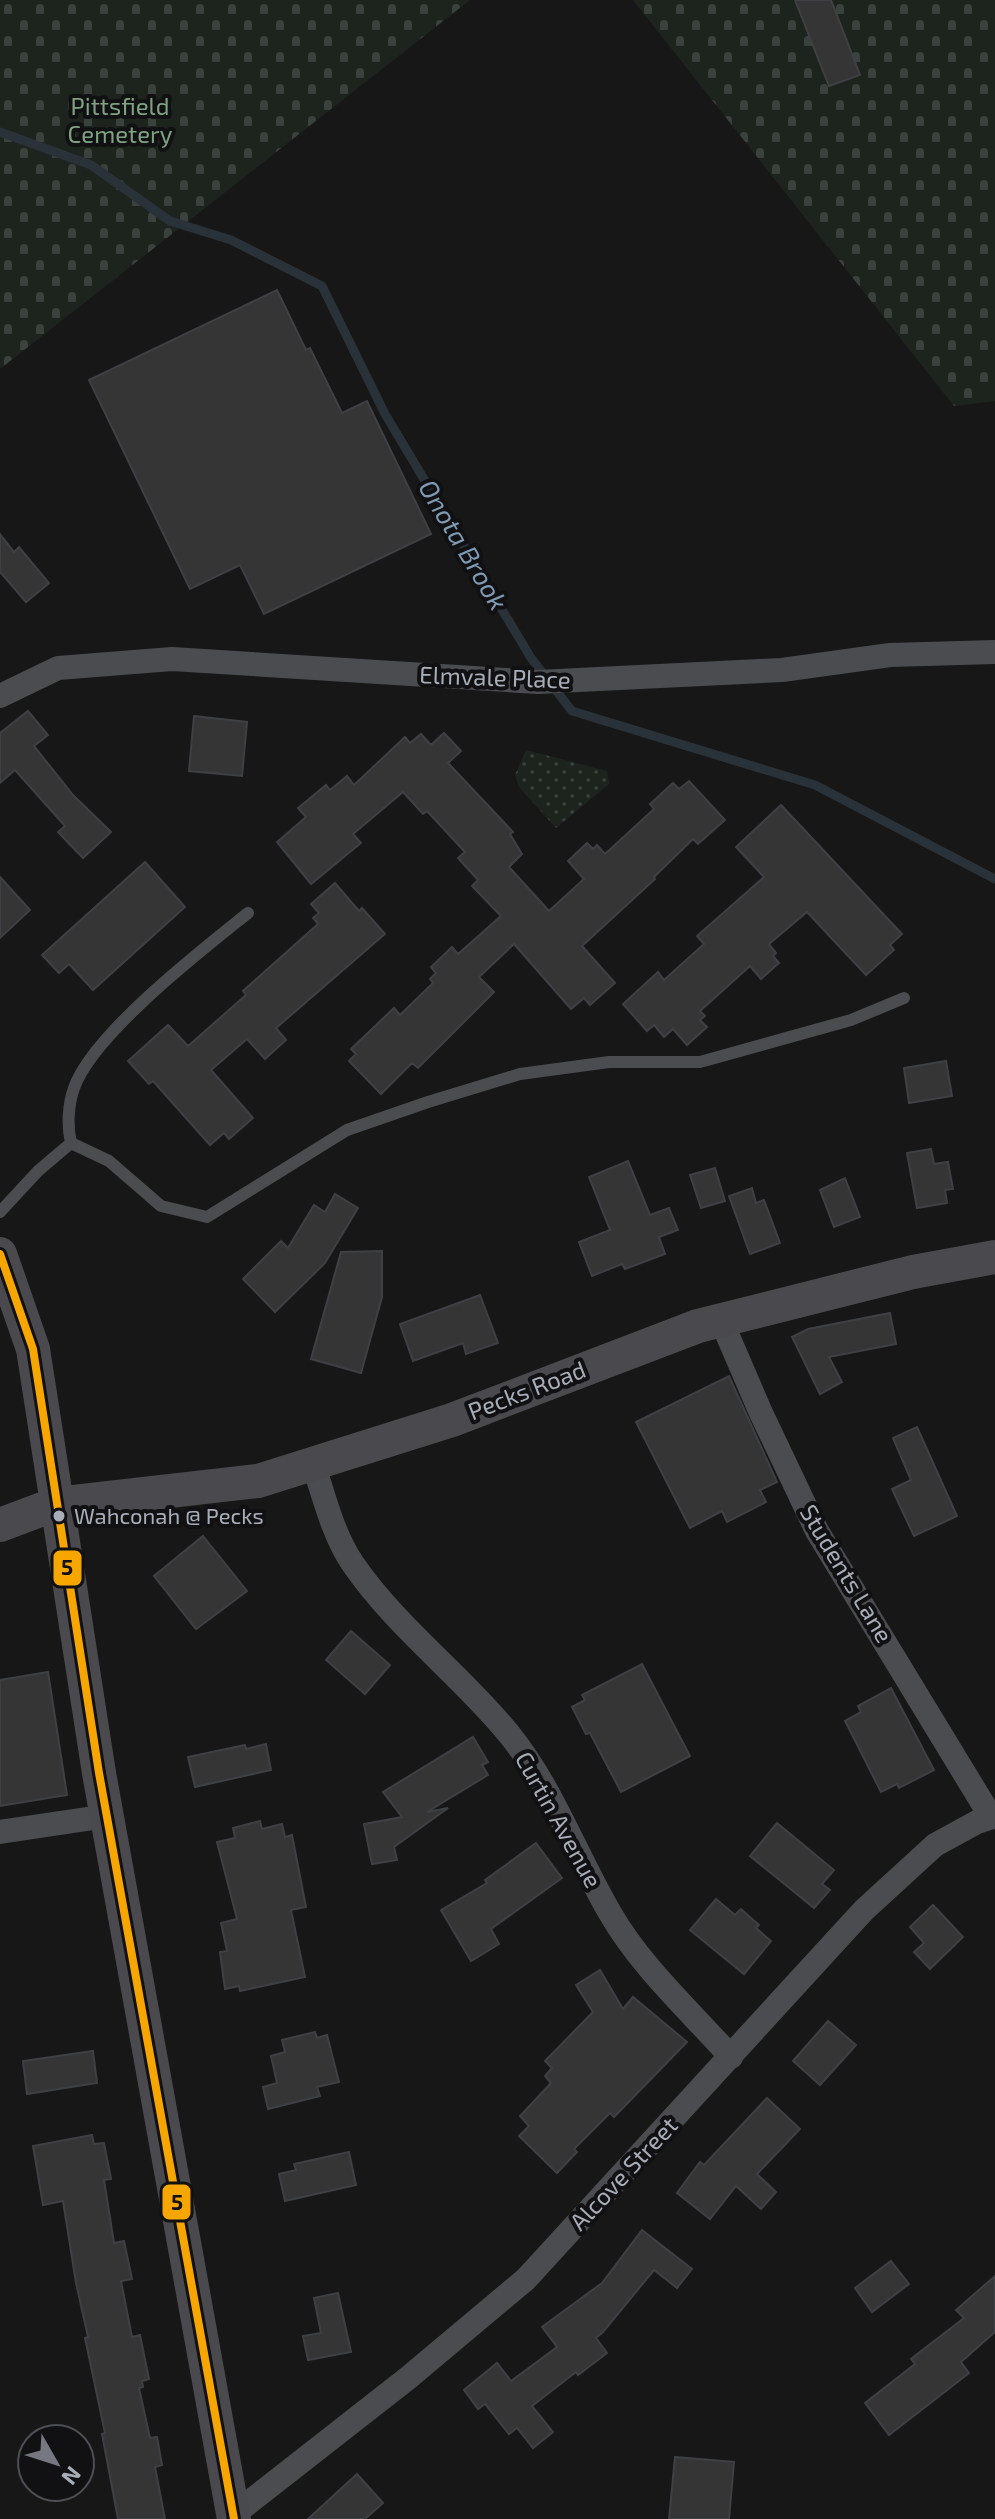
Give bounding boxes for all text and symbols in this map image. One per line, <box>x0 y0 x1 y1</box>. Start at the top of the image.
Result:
park label: Pittsfield Cemetery <box>68 91 173 148</box>
water label: Onota Brook <box>413 473 515 615</box>
street label: Elmvale Place <box>419 659 571 694</box>
street label: Pecks Road <box>464 1354 589 1425</box>
street label: Students Lane <box>795 1499 900 1647</box>
place label: Wahconah @ Pecks <box>74 1502 264 1528</box>
marker: Wahconah @ Pecks <box>51 1508 67 1524</box>
line badge: 5 <box>52 1549 83 1587</box>
text: 5 <box>61 1553 73 1579</box>
street label: Curtin Avenue <box>510 1746 609 1892</box>
street label: Alcove Street <box>563 2110 683 2236</box>
line badge: 5 <box>161 2183 192 2221</box>
text: 5 <box>171 2188 183 2214</box>
north arrow <box>16 2423 96 2503</box>
text: N <box>57 2462 87 2491</box>

